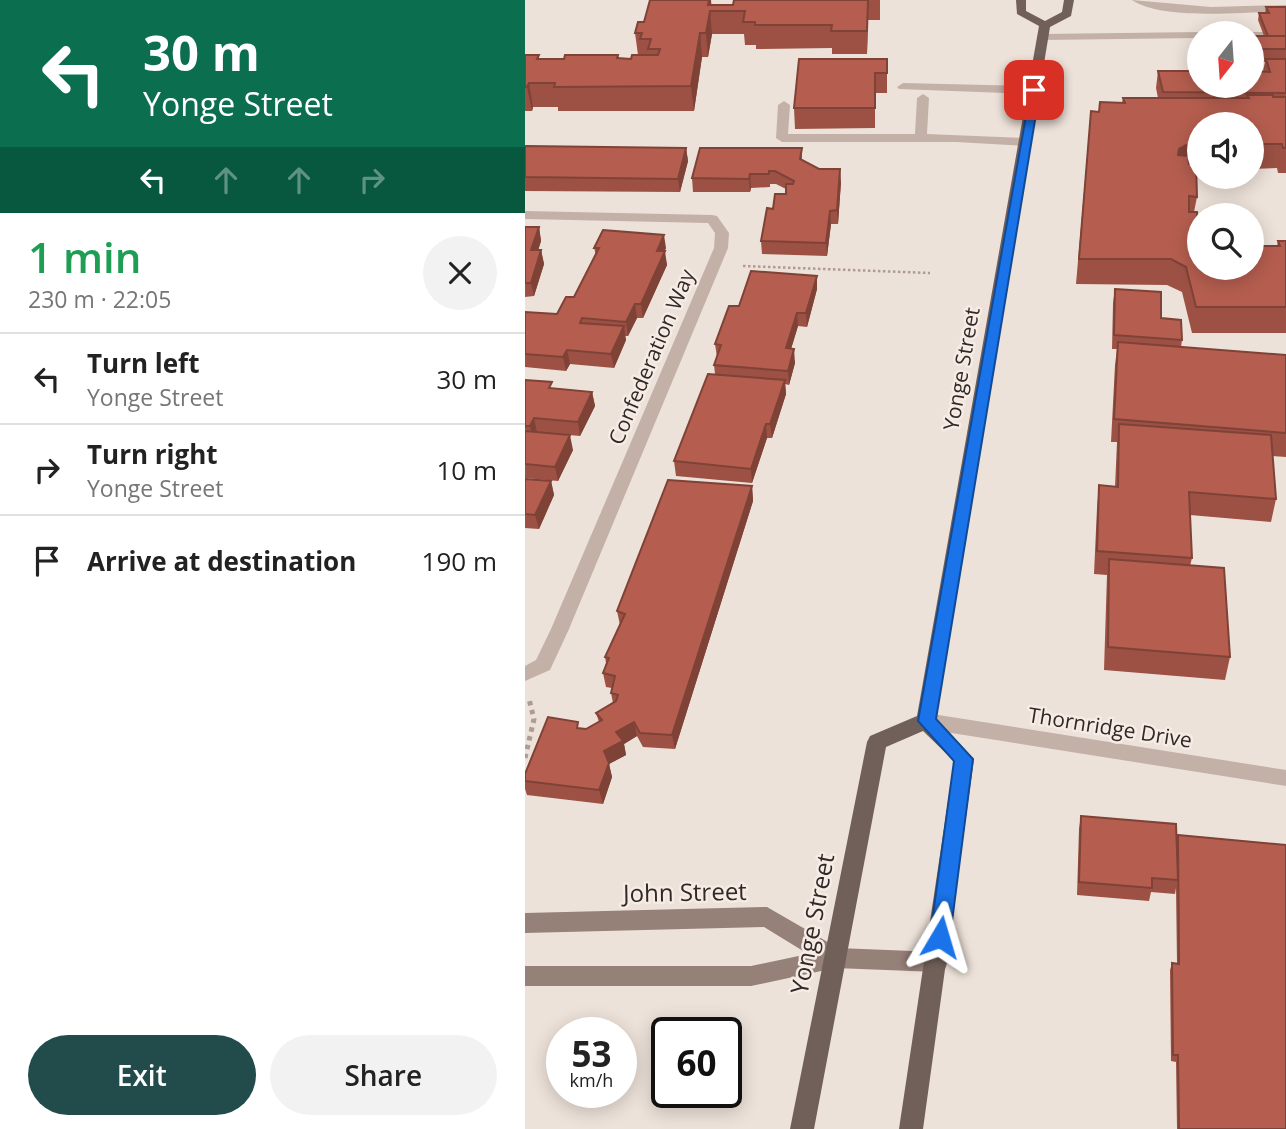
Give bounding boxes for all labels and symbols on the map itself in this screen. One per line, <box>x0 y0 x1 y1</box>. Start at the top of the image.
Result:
north arrow <box>1187 21 1263 98</box>
pin <box>1004 60 1064 120</box>
street label: Confederation Way <box>601 264 701 449</box>
street label: Yonge Street <box>936 305 986 433</box>
street label: Thornridge Drive <box>1026 700 1194 754</box>
street label: Yonge Street <box>782 851 841 997</box>
street label: John Street <box>621 874 747 909</box>
position arrow <box>903 900 977 974</box>
speed limit sign: 60 <box>651 1017 742 1108</box>

